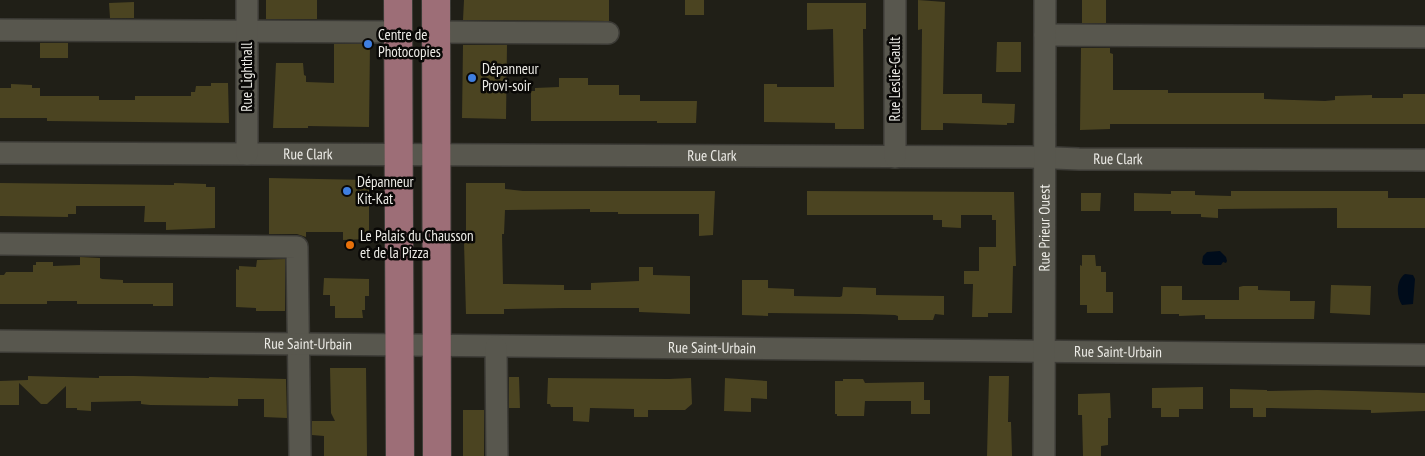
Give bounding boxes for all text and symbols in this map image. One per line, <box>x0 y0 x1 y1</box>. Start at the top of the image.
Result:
place label: Centre de Photocopies <box>378 25 441 61</box>
street label: Rue Leslie-Gault <box>885 37 904 121</box>
marker: Centre de Photocopies <box>362 38 374 50</box>
street label: Rue Lighthall <box>237 42 256 112</box>
place label: Dépanneur Provi-soir <box>482 59 539 95</box>
marker: Dépanneur Provi-soir <box>466 72 478 84</box>
street label: Rue Clark <box>283 144 333 163</box>
street label: Rue Clark <box>687 146 737 165</box>
street label: Rue Clark <box>1093 149 1143 168</box>
place label: Dépanneur Kit-Kat <box>357 172 414 208</box>
street label: Rue Prieur Ouest <box>1034 184 1054 272</box>
marker: Dépanneur Kit-Kat <box>341 185 353 197</box>
place label: Le Palais du Chausson et de la Pizza <box>360 226 474 262</box>
marker: Le Palais du Chausson et de la Pizza <box>344 239 356 251</box>
street label: Rue Saint-Urbain <box>264 334 352 353</box>
street label: Rue Saint-Urbain <box>668 338 756 357</box>
street label: Rue Saint-Urbain <box>1074 342 1162 361</box>

